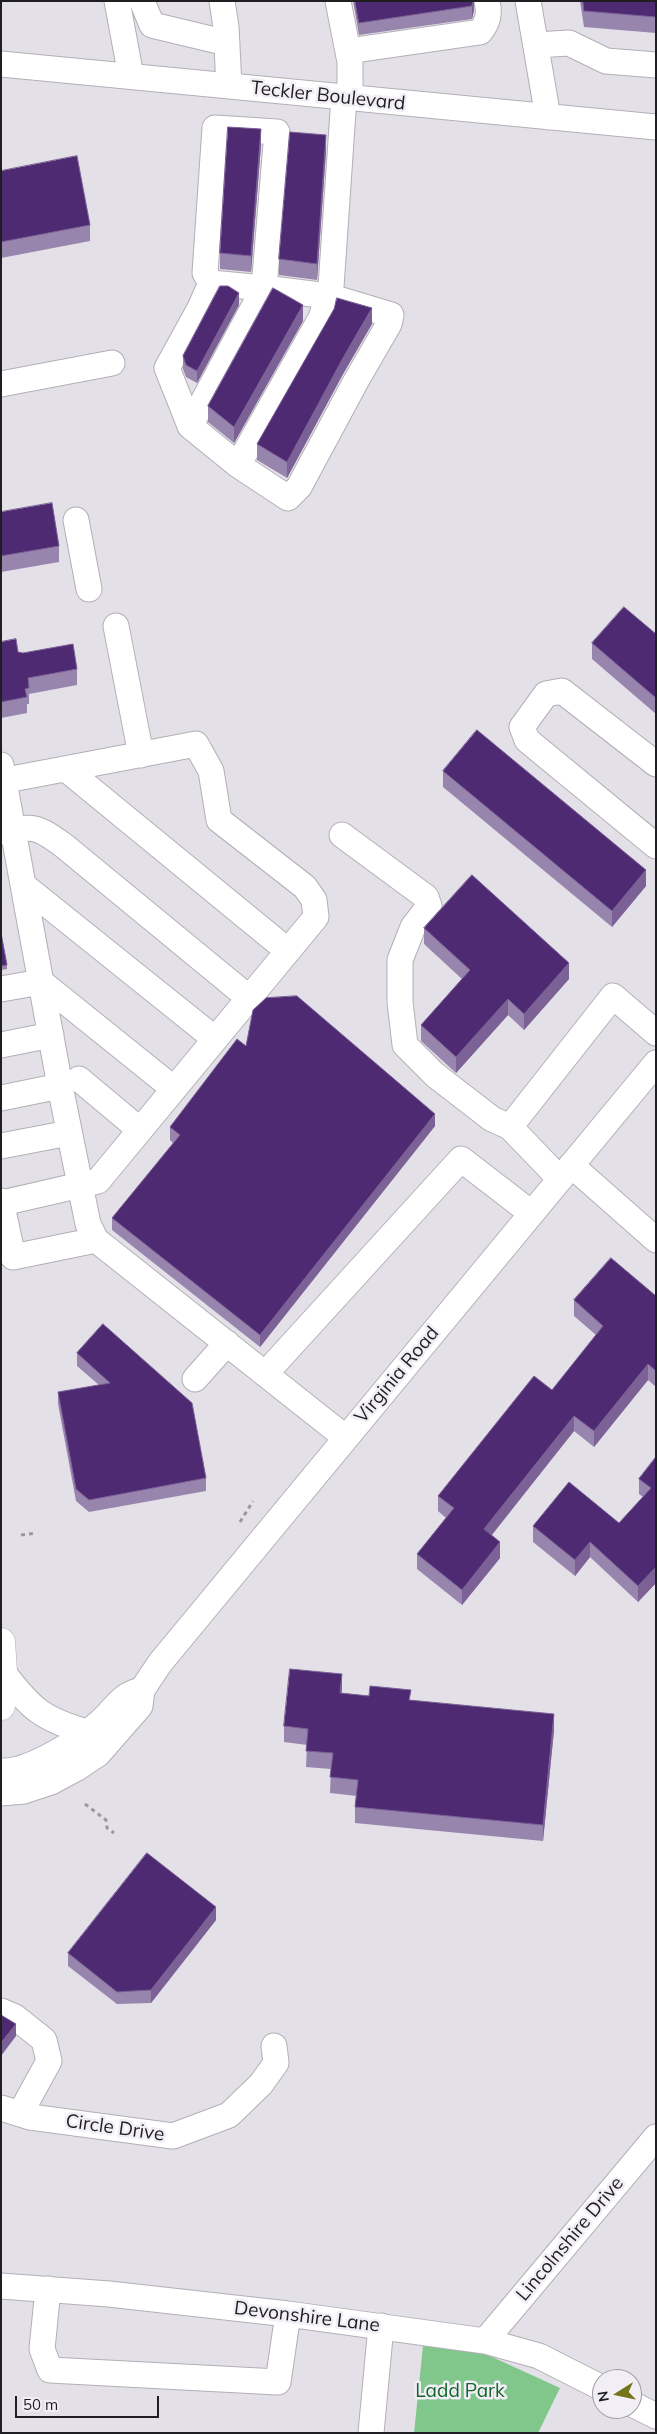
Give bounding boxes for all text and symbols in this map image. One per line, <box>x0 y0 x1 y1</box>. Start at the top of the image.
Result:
street label: Teckler Boulevard <box>250 77 406 115</box>
street label: Virginia Road <box>350 1322 444 1428</box>
street label: Circle Drive <box>64 2110 166 2146</box>
street label: Lincolnshire Drive <box>512 2172 628 2306</box>
street label: Devonshire Lane <box>233 2297 381 2337</box>
north arrow <box>592 2369 642 2419</box>
park label: Ladd Park <box>415 2380 505 2402</box>
scale bar <box>18 2386 161 2418</box>
text: N <box>593 2390 613 2403</box>
text: 50 m <box>23 2395 58 2414</box>

